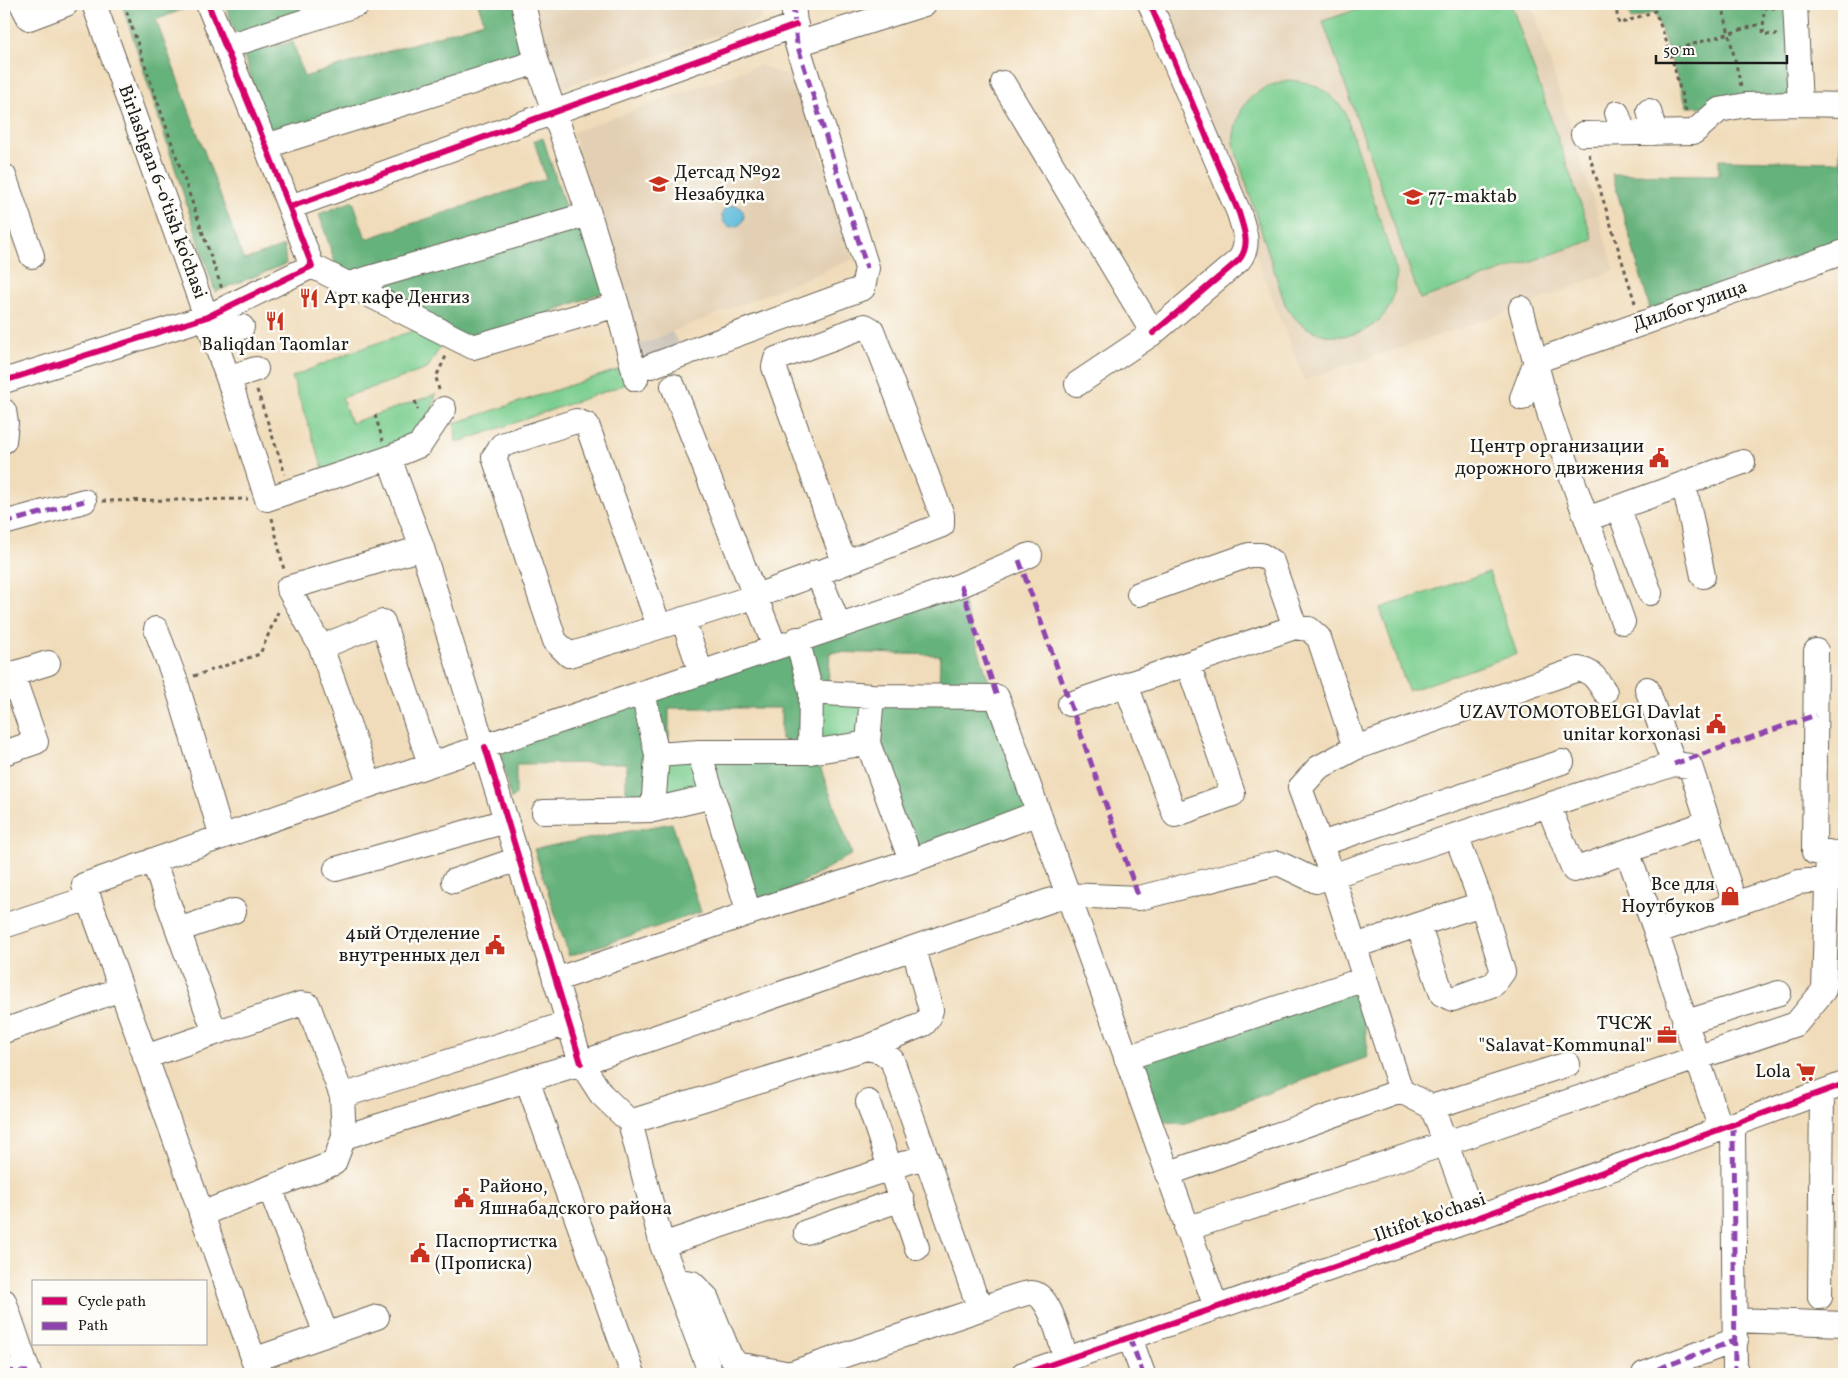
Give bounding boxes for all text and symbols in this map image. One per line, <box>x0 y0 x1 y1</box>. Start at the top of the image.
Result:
scale bar <box>1656 32 1787 64</box>
text: 50 m <box>1663 41 1695 62</box>
street label: Birlashgan 6-o'tish ko'chasi <box>111 81 213 303</box>
place label: Детсад №92 Незабудка <box>674 160 781 208</box>
school or university icon: Детсад №92 Незабудка <box>648 173 670 195</box>
place label: 77-maktab <box>1428 184 1517 210</box>
school or university icon: 77-maktab <box>1402 186 1424 208</box>
street label: Дилбог улица <box>1629 274 1751 338</box>
place label: Арт кафе Денгиз <box>324 285 470 311</box>
restaurant icon: Арт кафе Денгиз <box>298 287 320 309</box>
restaurant icon: Baliqdan Taomlar <box>264 310 286 332</box>
place label: Baliqdan Taomlar <box>201 332 349 358</box>
place label: Центр организации дорожного движения <box>1455 434 1644 482</box>
public building icon: Центр организации дорожного движения <box>1648 447 1670 469</box>
place label: UZAVTOMOTOBELGI Davlat unitar korxonasi <box>1459 700 1701 748</box>
public building icon: UZAVTOMOTOBELGI Davlat unitar korxonasi <box>1705 713 1727 735</box>
place label: Все для Ноутбуков <box>1621 872 1715 920</box>
shop icon: Все для Ноутбуков <box>1719 885 1741 907</box>
place label: 4ый Отделение внутренных дел <box>339 921 480 969</box>
public building icon: 4ый Отделение внутренных дел <box>484 934 506 956</box>
place label: ТЧСЖ "Salavat-Kommunal" <box>1478 1011 1653 1059</box>
office icon: ТЧСЖ "Salavat-Kommunal" <box>1656 1024 1678 1046</box>
place label: Lola <box>1755 1059 1791 1085</box>
supermarket icon: Lola <box>1795 1061 1817 1083</box>
place label: Районо, Яшнабадского района <box>479 1174 672 1222</box>
public building icon: Районо, Яшнабадского района <box>453 1187 475 1209</box>
street label: Iltifot ko'chasi <box>1371 1187 1490 1249</box>
place label: Паспортистка (Прописка) <box>435 1229 558 1277</box>
public building icon: Паспортистка (Прописка) <box>409 1242 431 1264</box>
legend <box>32 1280 208 1346</box>
text: Cycle path <box>78 1292 146 1313</box>
text: Path <box>78 1316 108 1337</box>

